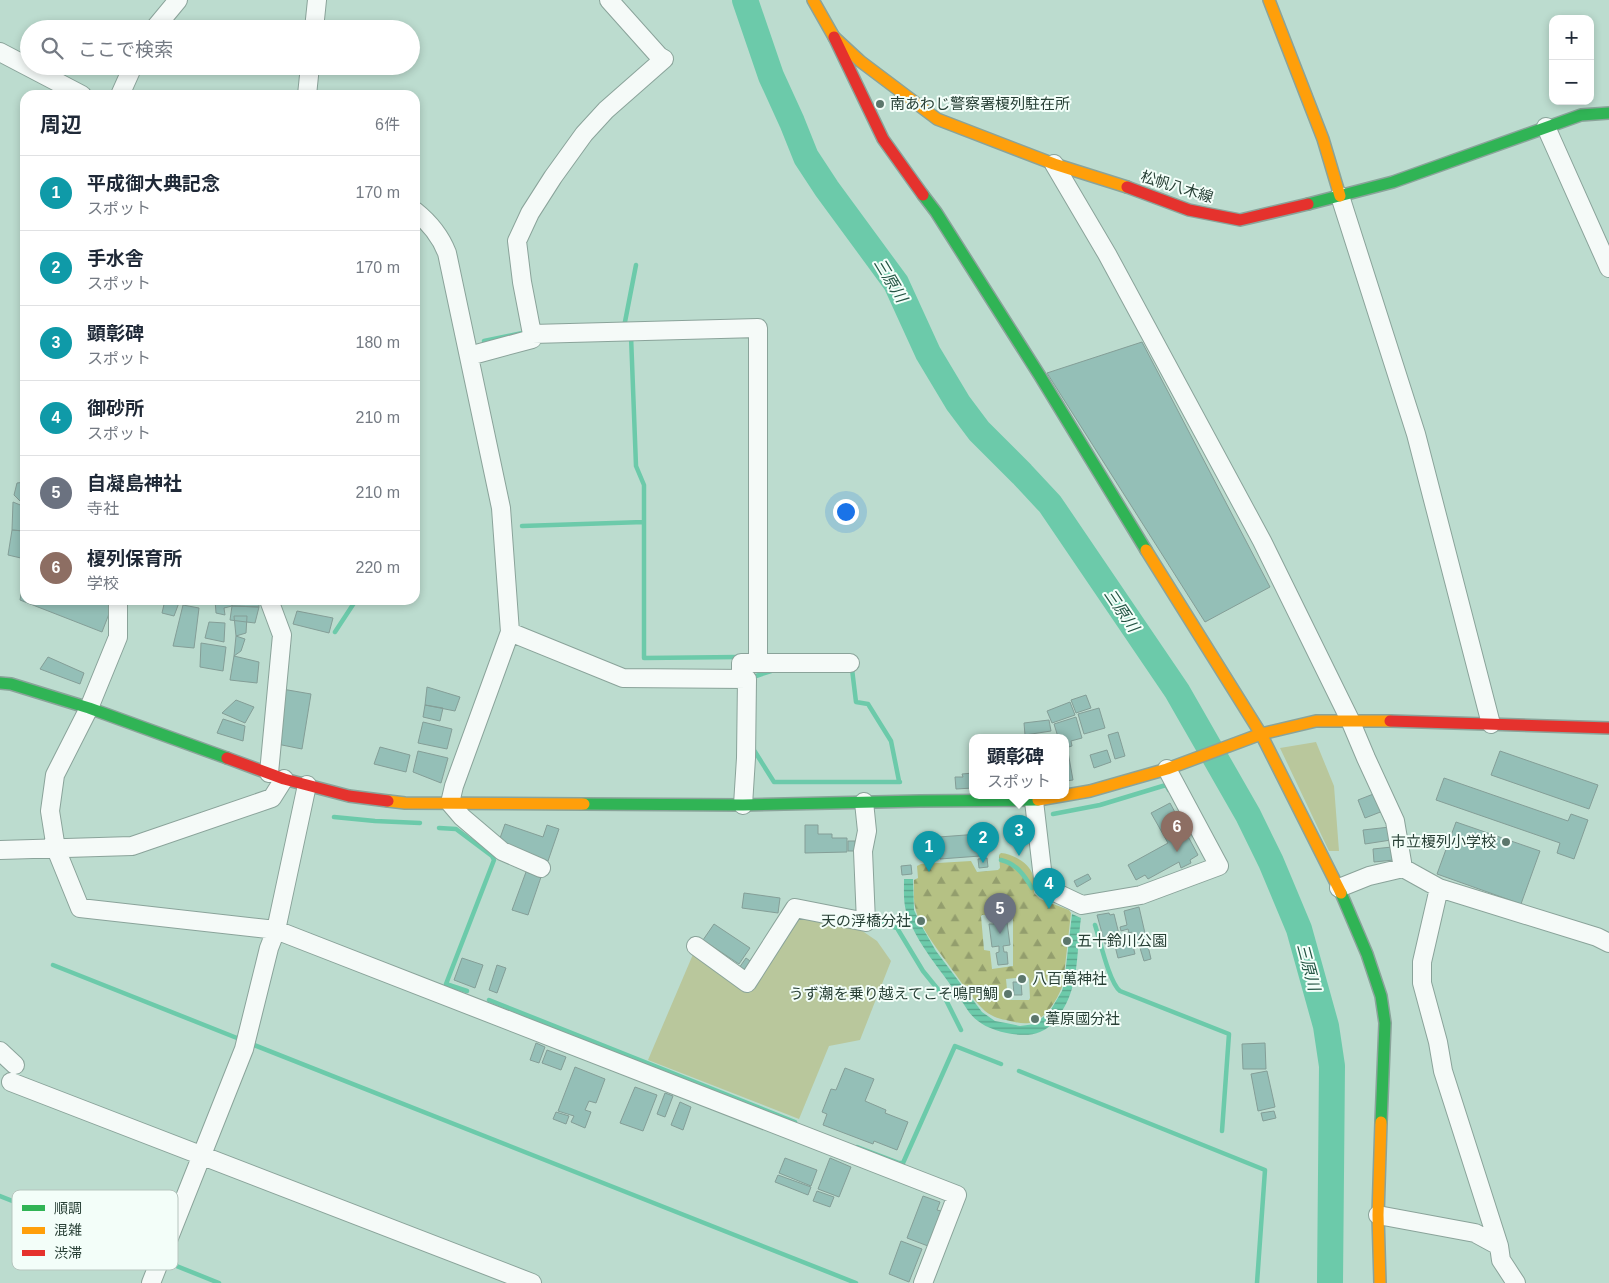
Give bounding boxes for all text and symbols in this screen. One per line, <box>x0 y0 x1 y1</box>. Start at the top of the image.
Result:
map controls <box>1549 15 1594 105</box>
button: + <box>1549 15 1594 60</box>
search box <box>20 20 420 75</box>
icon: search <box>38 34 66 62</box>
text: ここで検索 <box>78 39 173 60</box>
button: − <box>1549 60 1594 105</box>
place label: 南あわじ警察署榎列駐在所 <box>890 95 1070 112</box>
marker: 南あわじ警察署榎列駐在所 <box>874 98 886 110</box>
text: 周辺 <box>40 113 82 136</box>
text: 6件 <box>375 116 400 133</box>
street label: 松帆八木線 <box>1139 167 1216 206</box>
text: 平成御大典記念 <box>87 173 220 194</box>
text: 1 <box>52 184 60 201</box>
text: 170 m <box>356 184 400 201</box>
text: スポット <box>87 200 151 217</box>
text: 手水舎 <box>87 248 144 269</box>
water label: 三原川 <box>871 255 911 307</box>
text: 2 <box>52 259 60 276</box>
text: 170 m <box>356 259 400 276</box>
text: スポット <box>87 275 151 292</box>
text: 顕彰碑 <box>87 323 144 344</box>
text: 3 <box>52 334 60 351</box>
text: 180 m <box>356 334 400 351</box>
text: スポット <box>87 350 151 367</box>
text: 御砂所 <box>87 398 144 419</box>
text: 4 <box>52 409 60 426</box>
text: 210 m <box>356 409 400 426</box>
text: スポット <box>87 425 151 442</box>
text: 自凝島神社 <box>87 473 182 494</box>
text: 5 <box>52 484 60 501</box>
text: 210 m <box>356 484 400 501</box>
your location <box>833 499 859 525</box>
text: 寺社 <box>87 500 119 517</box>
text: 榎列保育所 <box>87 548 182 569</box>
text: 6 <box>52 559 60 576</box>
text: 220 m <box>356 559 400 576</box>
text: 学校 <box>87 575 119 592</box>
water label: 三原川 <box>1101 586 1143 637</box>
popup <box>969 734 1069 799</box>
text: 顕彰碑 <box>987 746 1044 767</box>
text: スポット <box>987 773 1051 790</box>
pin: 6 <box>1161 811 1193 852</box>
pin: 3 <box>1003 815 1035 856</box>
pin: 2 <box>967 822 999 863</box>
pin: 1 <box>913 831 945 872</box>
place label: 市立榎列小学校 <box>1391 833 1496 850</box>
marker: 市立榎列小学校 <box>1500 836 1512 848</box>
pin: 4 <box>1033 868 1065 909</box>
pin: 5 <box>984 893 1016 934</box>
place label: 天の浮橋分社 <box>821 912 911 929</box>
marker: 天の浮橋分社 <box>915 915 927 927</box>
place label: 五十鈴川公園 <box>1077 932 1167 949</box>
marker: 五十鈴川公園 <box>1061 935 1073 947</box>
water label: 三原川 <box>1294 942 1323 994</box>
place label: 八百萬神社 <box>1032 970 1107 987</box>
marker: 八百萬神社 <box>1016 973 1028 985</box>
place label: うず潮を乗り越えてこそ鳴門鯛 <box>789 985 998 1002</box>
marker: うず潮を乗り越えてこそ鳴門鯛 <box>1002 988 1014 1000</box>
place label: 葦原國分社 <box>1045 1010 1120 1027</box>
marker: 葦原國分社 <box>1029 1013 1041 1025</box>
legend <box>12 1190 178 1270</box>
text: 順調 <box>54 1200 82 1216</box>
text: 混雑 <box>54 1222 82 1238</box>
text: 渋滞 <box>54 1245 82 1261</box>

